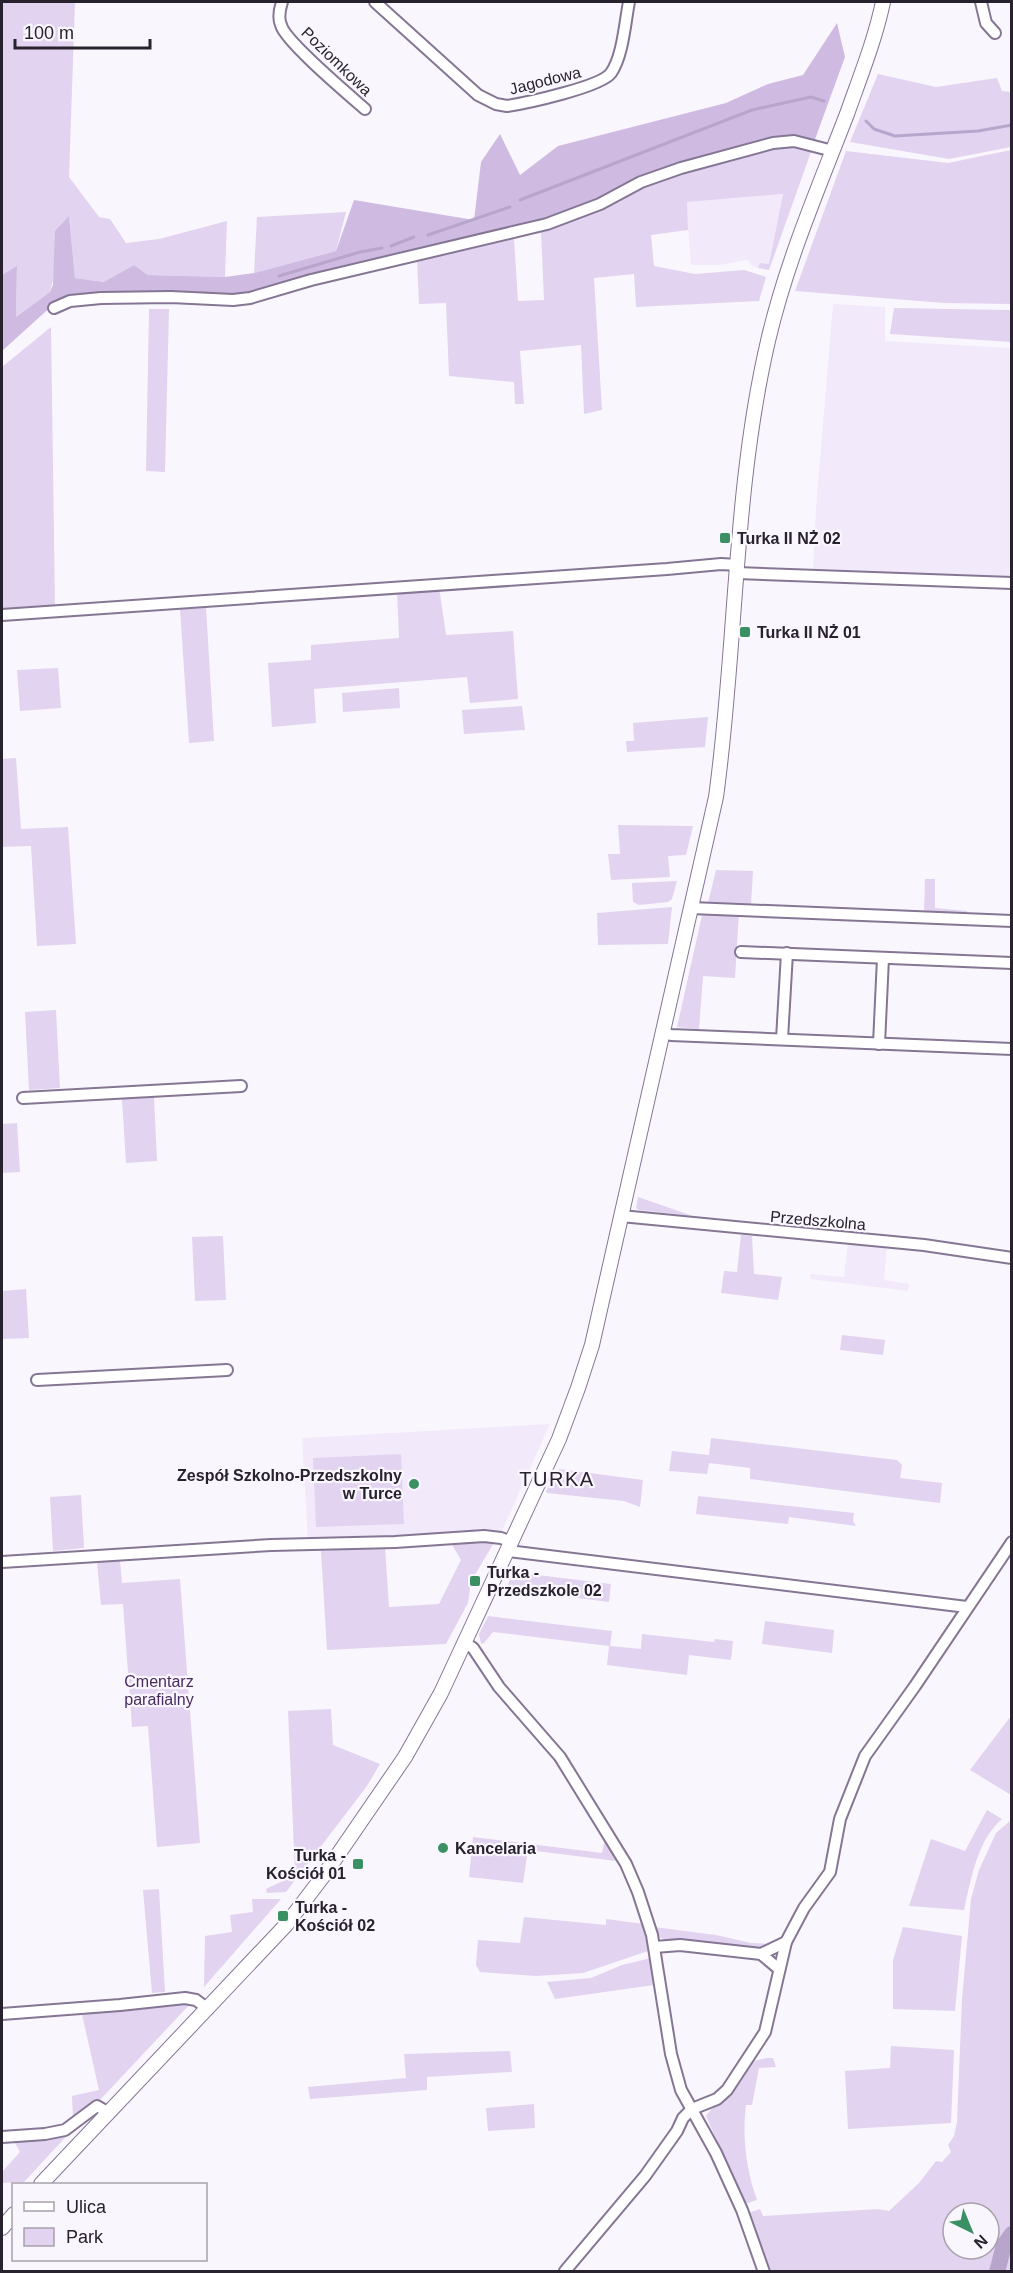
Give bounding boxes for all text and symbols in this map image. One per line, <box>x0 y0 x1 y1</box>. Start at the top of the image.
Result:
scale bar <box>15 12 150 50</box>
text: 100 m <box>24 23 74 43</box>
street label: Poziomkowa <box>298 24 375 99</box>
street label: Jagodowa <box>508 63 583 98</box>
place label: Turka II NŻ 02 <box>737 530 841 547</box>
marker: Turka II NŻ 02 <box>718 531 732 545</box>
place label: Turka II NŻ 01 <box>757 624 861 641</box>
marker: Turka II NŻ 01 <box>738 625 752 639</box>
street label: Przedszkolna <box>769 1208 867 1233</box>
place label: Zespół Szkolno-Przedszkolny w Turce <box>177 1467 402 1502</box>
district label: TURKA <box>519 1468 595 1490</box>
marker: Zespół Szkolno-Przedszkolny w Turce <box>407 1477 421 1491</box>
place label: Turka - Przedszkole 02 <box>487 1564 602 1599</box>
marker: Turka - Przedszkole 02 <box>468 1574 482 1588</box>
park label: Cmentarz parafialny <box>124 1673 194 1708</box>
place label: Kancelaria <box>455 1840 536 1857</box>
marker: Kancelaria <box>436 1841 450 1855</box>
place label: Turka - Kościół 01 <box>266 1847 346 1882</box>
marker: Turka - Kościół 01 <box>351 1857 365 1871</box>
place label: Turka - Kościół 02 <box>295 1899 375 1934</box>
marker: Turka - Kościół 02 <box>276 1909 290 1923</box>
legend <box>12 2183 207 2261</box>
text: Ulica <box>66 2197 107 2217</box>
north arrow <box>941 2201 1001 2261</box>
text: Park <box>66 2227 104 2247</box>
text: N <box>971 2231 991 2252</box>

